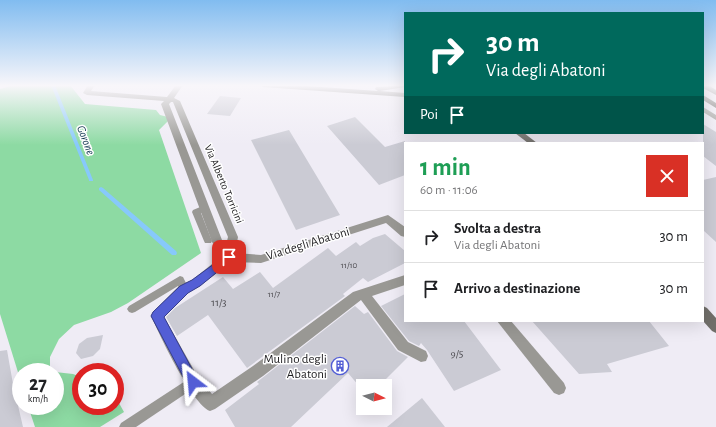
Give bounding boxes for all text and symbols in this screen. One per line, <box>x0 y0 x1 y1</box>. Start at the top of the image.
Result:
icon: right <box>420 28 472 80</box>
text: 30 m <box>486 29 539 57</box>
text: Via degli Abatoni <box>486 62 606 80</box>
icon: arrive <box>446 104 468 126</box>
text: Poi <box>420 107 438 122</box>
water label: Gorone <box>75 124 97 157</box>
street label: Via Alberto Torricini <box>202 143 246 225</box>
button: close <box>646 155 688 197</box>
text: 1 min <box>420 156 471 180</box>
text: 60 m · 11:06 <box>420 184 478 197</box>
text: Svolta a destra <box>454 221 541 236</box>
street label: Via degli Abatoni <box>265 225 351 263</box>
icon: right <box>420 226 442 248</box>
text: 30 m <box>659 229 688 244</box>
text: Via degli Abatoni <box>454 239 540 252</box>
pin <box>212 240 246 274</box>
icon: arrive <box>218 246 240 268</box>
house number: 11/10 <box>341 261 358 270</box>
icon: arrive <box>420 278 442 300</box>
text: Arrivo a destinazione <box>454 281 580 296</box>
text: 30 m <box>659 281 688 296</box>
house number: 11/7 <box>268 290 281 299</box>
house number: 11/3 <box>211 297 227 308</box>
house number: 9/5 <box>451 348 464 359</box>
place label: Mulino degli Abatoni <box>263 353 327 381</box>
building icon: Mulino degli Abatoni <box>330 356 350 376</box>
position arrow <box>172 361 214 403</box>
speed limit sign: 30 <box>72 363 124 415</box>
text: 27 <box>29 374 47 394</box>
north arrow <box>356 379 392 415</box>
map controls <box>356 379 392 415</box>
text: km/h <box>28 394 48 404</box>

